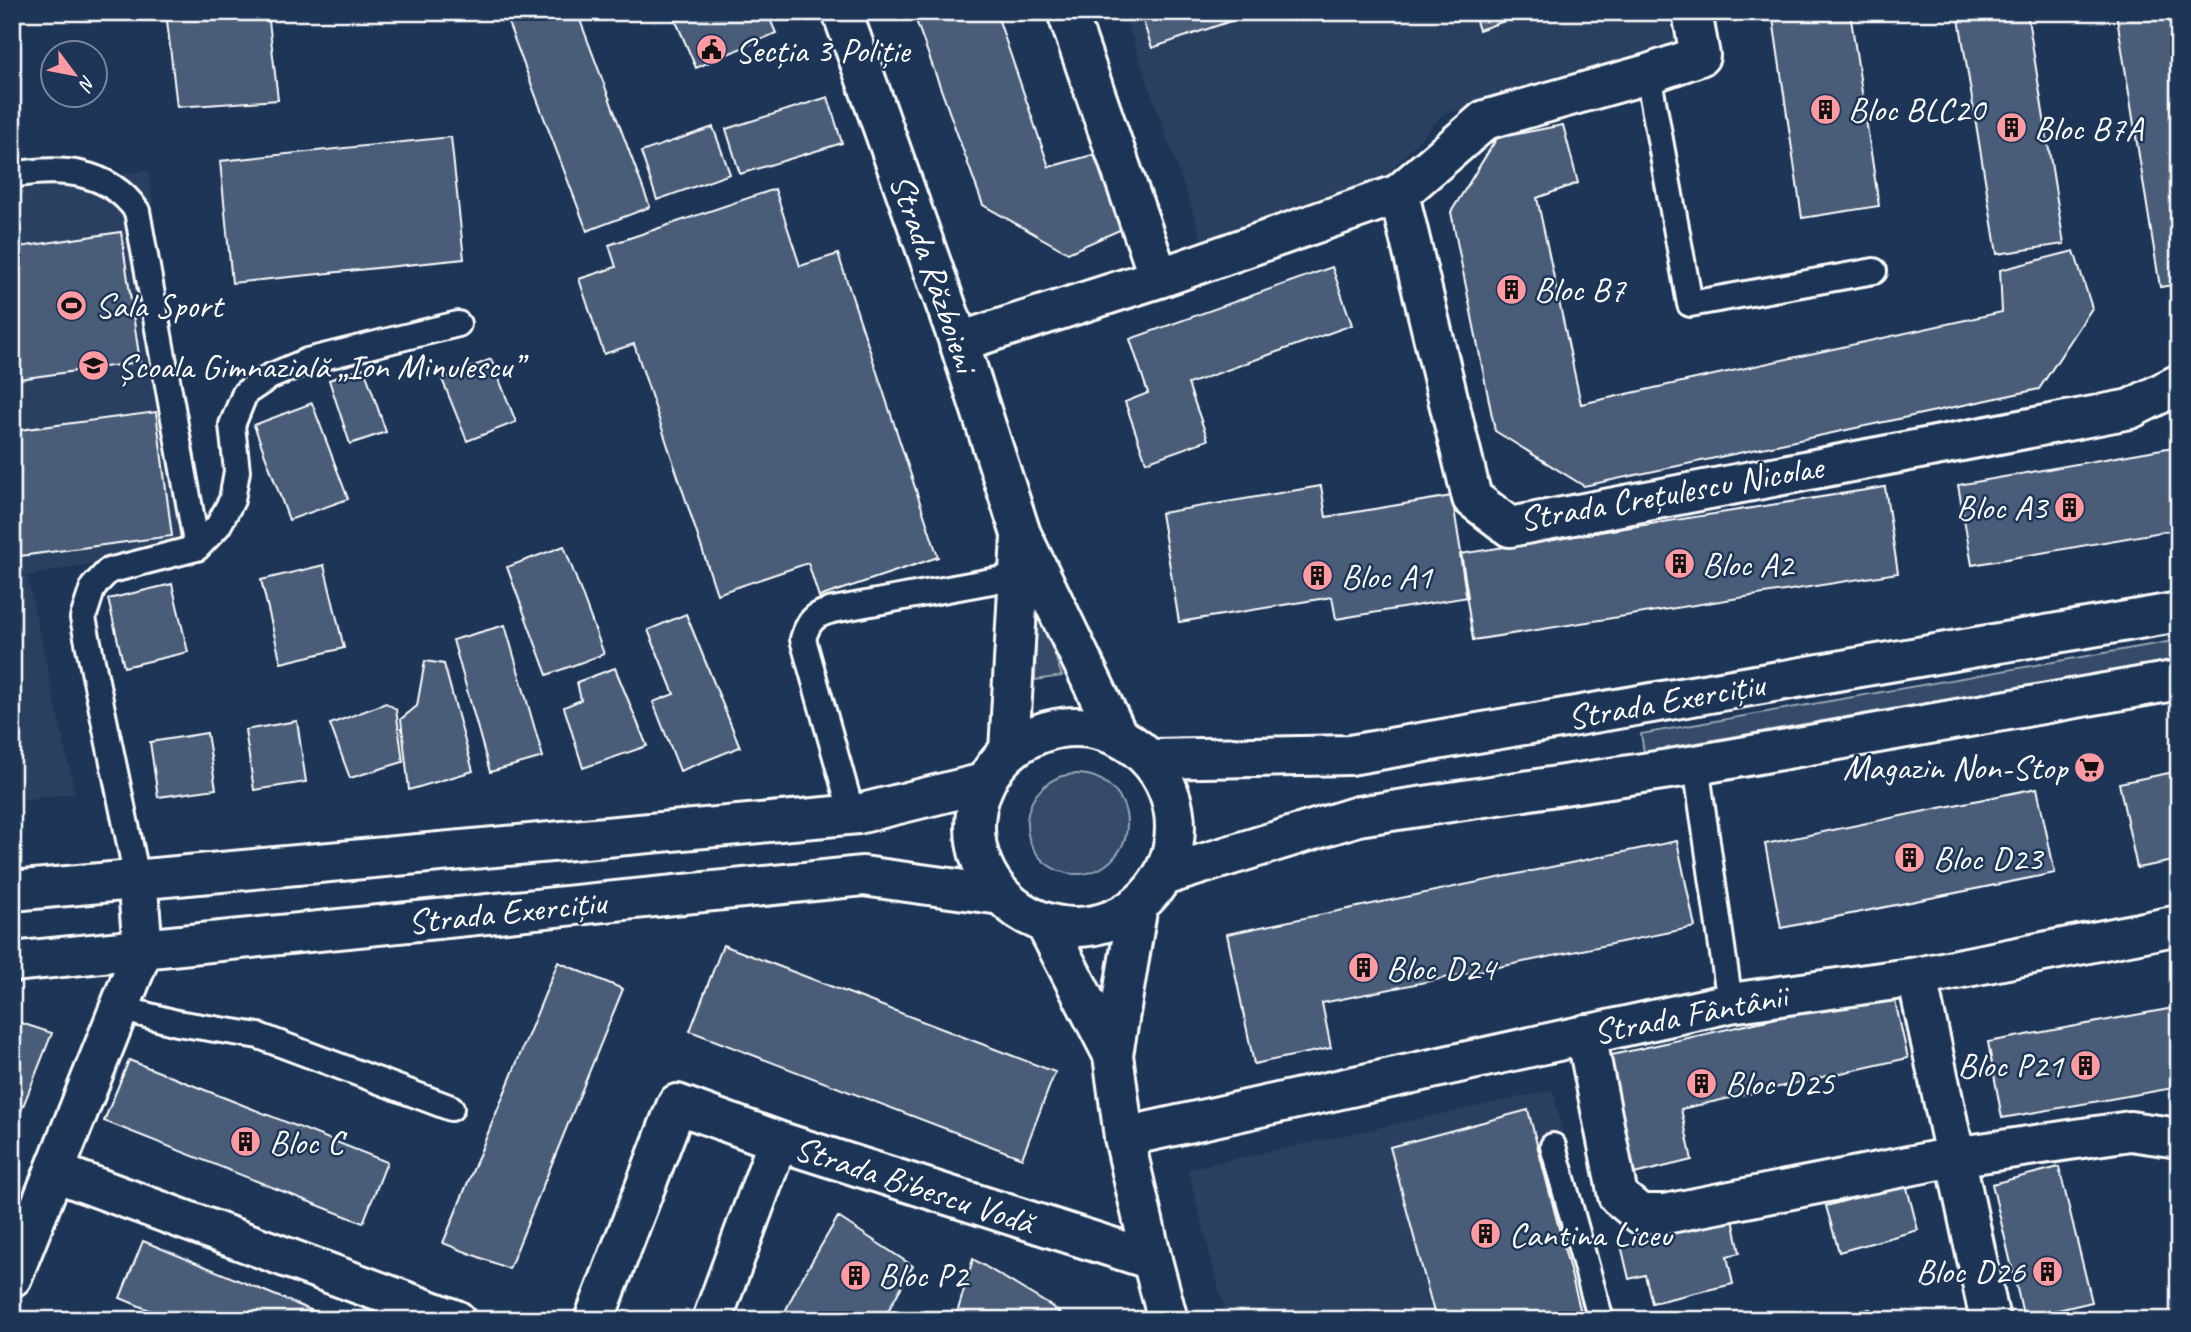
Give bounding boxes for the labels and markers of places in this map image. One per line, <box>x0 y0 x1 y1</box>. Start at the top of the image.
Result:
place label: Secția 3 Poliție <box>735 28 912 73</box>
public building icon: Secția 3 Poliție <box>695 33 729 67</box>
place label: Bloc BLC20 <box>1848 87 1987 132</box>
building icon: Bloc BLC20 <box>1808 92 1842 126</box>
place label: Bloc B7A <box>2034 106 2144 151</box>
building icon: Bloc B7A <box>1994 111 2028 145</box>
place label: Bloc B7 <box>1534 267 1627 312</box>
building icon: Bloc B7 <box>1494 272 1528 306</box>
place label: Sala Sport <box>95 283 226 328</box>
sports icon: Sala Sport <box>55 288 89 322</box>
place label: Școala Gimnazială „Ion Minulescu” <box>117 344 529 389</box>
school or university icon: Școala Gimnazială „Ion Minulescu” <box>77 349 111 383</box>
place label: Bloc A3 <box>1956 485 2049 530</box>
building icon: Bloc A3 <box>2053 490 2087 524</box>
place label: Bloc A2 <box>1702 542 1796 587</box>
building icon: Bloc A2 <box>1662 547 1696 581</box>
place label: Bloc A1 <box>1341 554 1434 599</box>
building icon: Bloc A1 <box>1301 559 1335 593</box>
place label: Magazin Non-Stop <box>1843 745 2069 790</box>
supermarket icon: Magazin Non-Stop <box>2073 750 2107 784</box>
place label: Bloc D23 <box>1933 836 2045 881</box>
building icon: Bloc D23 <box>1893 841 1927 875</box>
place label: Bloc D24 <box>1386 946 1499 991</box>
building icon: Bloc D24 <box>1346 951 1380 985</box>
place label: Bloc P21 <box>1957 1043 2065 1088</box>
building icon: Bloc P21 <box>2069 1048 2103 1082</box>
place label: Bloc D25 <box>1725 1061 1837 1106</box>
building icon: Bloc D25 <box>1685 1066 1719 1100</box>
place label: Bloc C <box>269 1120 348 1165</box>
building icon: Bloc C <box>229 1125 263 1159</box>
place label: Cantina Liceu <box>1509 1212 1674 1257</box>
building icon: Cantina Liceu <box>1469 1217 1503 1251</box>
place label: Bloc D26 <box>1916 1249 2026 1294</box>
place label: Bloc P2 <box>878 1253 971 1298</box>
building icon: Bloc D26 <box>2031 1254 2065 1288</box>
building icon: Bloc P2 <box>838 1258 872 1292</box>

